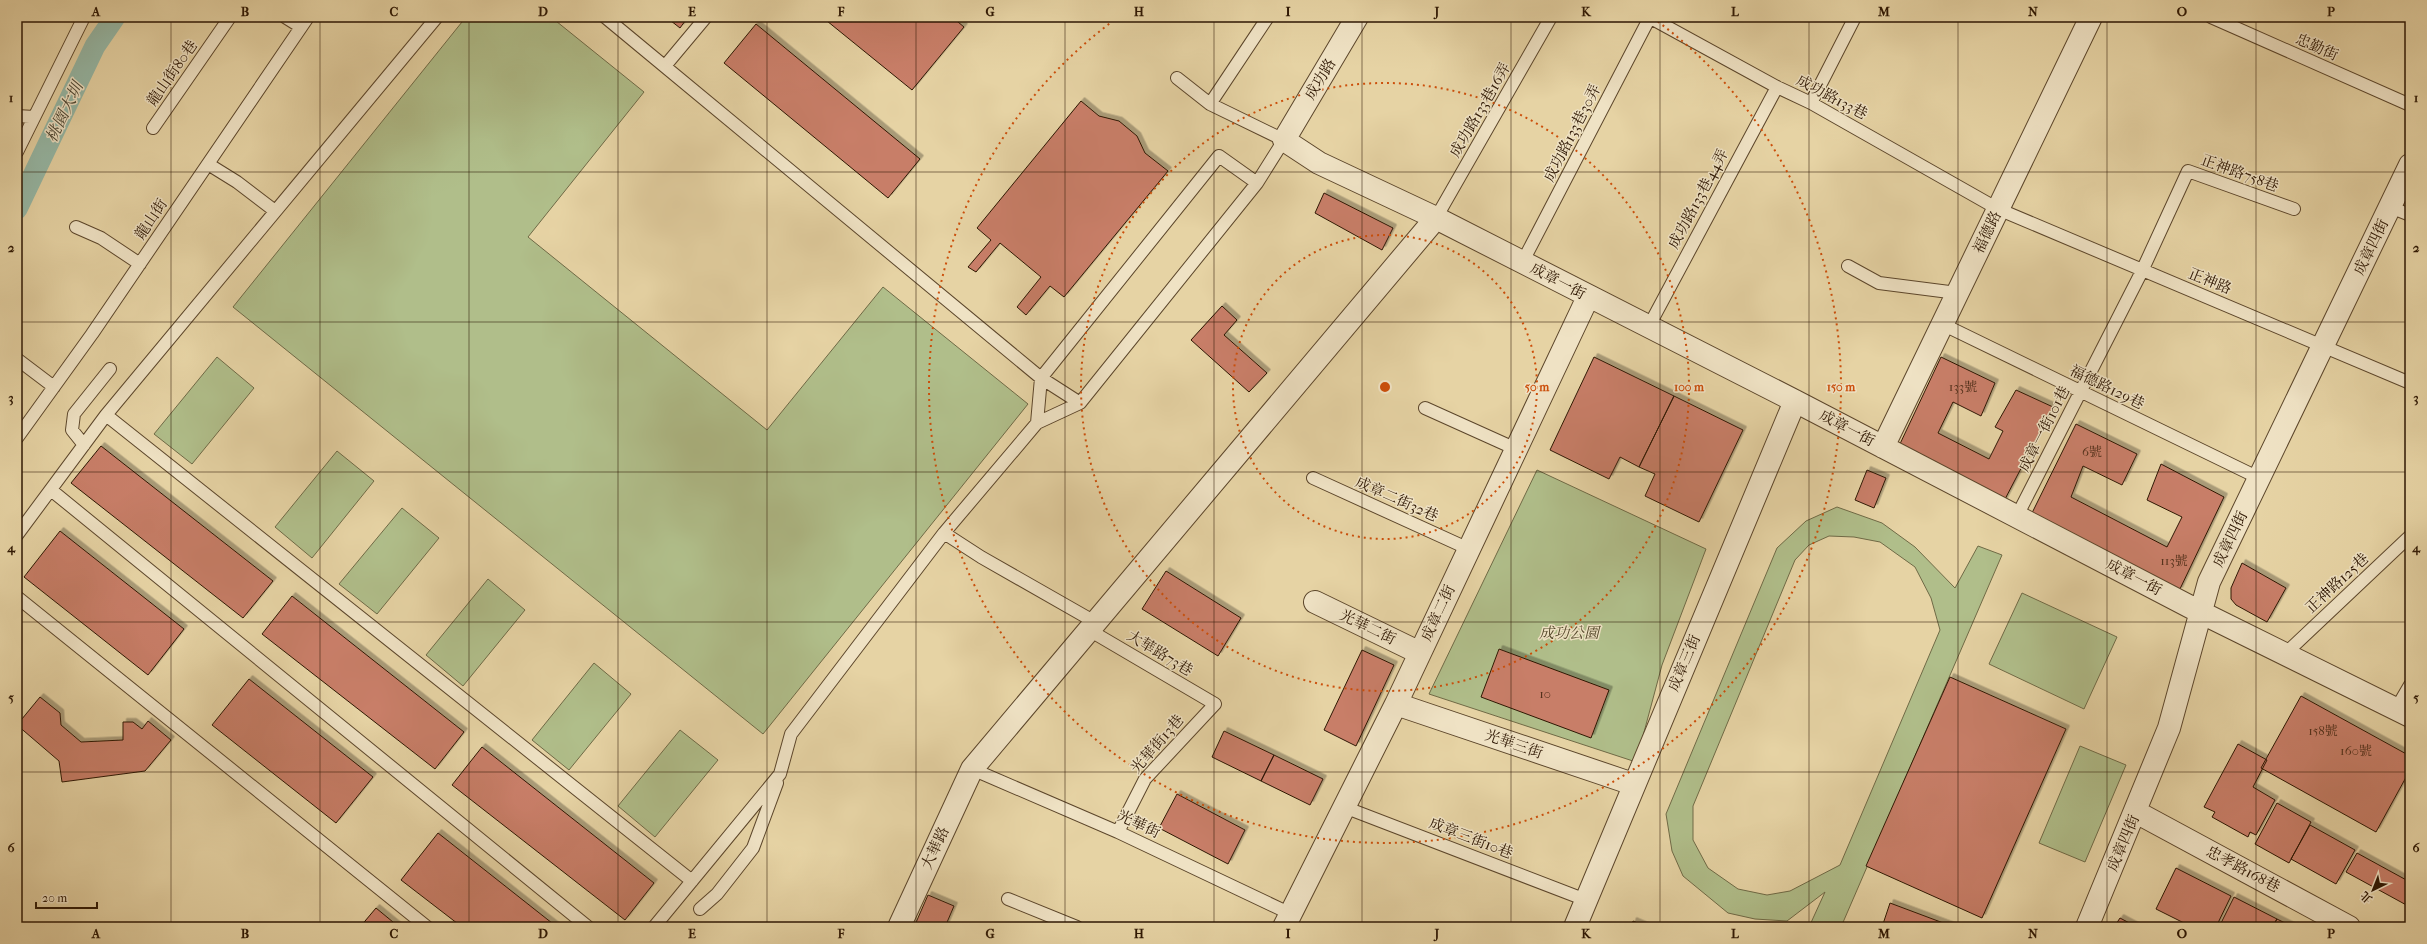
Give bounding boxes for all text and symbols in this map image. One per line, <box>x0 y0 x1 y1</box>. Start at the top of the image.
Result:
text: A <box>91 4 101 19</box>
text: B <box>241 4 250 19</box>
text: C <box>390 4 399 19</box>
text: D <box>538 4 548 19</box>
text: E <box>688 4 696 19</box>
text: F <box>837 4 845 19</box>
text: G <box>985 4 995 19</box>
text: H <box>1134 4 1145 19</box>
text: I <box>1285 4 1291 19</box>
text: J <box>1433 4 1440 20</box>
text: K <box>1581 4 1592 19</box>
text: L <box>1731 4 1740 19</box>
text: M <box>1877 4 1890 19</box>
text: N <box>2028 4 2038 19</box>
text: O <box>2177 4 2187 19</box>
text: P <box>2327 4 2335 19</box>
street label: 忠勤街 <box>2293 30 2341 64</box>
street label: 龍山街80巷 <box>143 37 201 109</box>
street label: 成功路 <box>1301 55 1339 103</box>
street label: 成功路133巷16弄 <box>1446 60 1514 160</box>
street label: 成功路133巷 <box>1793 71 1871 123</box>
water label: 桃園大圳 <box>41 76 88 145</box>
street label: 成功路133巷30弄 <box>1540 81 1604 185</box>
text: 1 <box>9 90 14 105</box>
text: 1 <box>2414 90 2419 105</box>
street label: 成功路133巷44弄 <box>1664 146 1732 252</box>
street label: 正神路758巷 <box>2199 151 2281 195</box>
street label: 龍山街 <box>131 195 171 243</box>
street label: 福德路 <box>1969 208 2005 256</box>
street label: 成章四街 <box>2350 216 2392 278</box>
text: 2 <box>8 240 15 255</box>
text: 2 <box>2413 240 2420 255</box>
street label: 成章一街 <box>1527 259 1589 303</box>
street label: 正神路 <box>2186 264 2234 298</box>
street label: 福德路129巷 <box>2067 361 2147 413</box>
house number: 133號 <box>1949 379 1977 394</box>
centre of rings <box>1378 380 1392 394</box>
text: 50 m <box>1525 380 1550 394</box>
text: 100 m <box>1674 380 1705 394</box>
text: 150 m <box>1827 380 1856 394</box>
street label: 成章一街101巷 <box>2015 383 2073 475</box>
text: 3 <box>8 390 14 406</box>
text: 3 <box>2413 390 2419 406</box>
street label: 成章一街 <box>1816 406 1878 450</box>
house number: 6號 <box>2082 444 2102 459</box>
street label: 成章二街32巷 <box>1353 473 1441 525</box>
street label: 成章四街 <box>2209 508 2251 570</box>
text: 4 <box>6 540 16 556</box>
text: 4 <box>2411 540 2421 556</box>
street label: 正神路125巷 <box>2302 549 2372 617</box>
house number: 113號 <box>2160 553 2188 568</box>
street label: 成章一街 <box>2103 555 2165 599</box>
street label: 成章二街 <box>1417 582 1459 644</box>
street label: 光華二街 <box>1337 606 1399 648</box>
park label: 成功公園 <box>1539 624 1601 642</box>
street label: 大華路73巷 <box>1124 626 1196 680</box>
street label: 成章三街 <box>1664 632 1704 694</box>
house number: 10 <box>1539 686 1551 701</box>
text: 5 <box>8 690 14 705</box>
text: 5 <box>2413 690 2419 705</box>
street label: 光華街13巷 <box>1127 711 1187 777</box>
house number: 158號 <box>2308 723 2338 738</box>
street label: 光華三街 <box>1483 726 1545 762</box>
house number: 160號 <box>2340 743 2372 758</box>
street label: 光華街 <box>1115 806 1163 842</box>
street label: 成章四街 <box>2103 812 2143 874</box>
street label: 成章三街10巷 <box>1426 814 1516 862</box>
street label: 大華路 <box>917 824 953 872</box>
text: 6 <box>7 840 15 855</box>
text: 6 <box>2412 840 2420 855</box>
street label: 忠孝路168巷 <box>2203 842 2283 896</box>
north arrow <box>2353 870 2393 910</box>
scale bar <box>36 884 97 910</box>
text: 北 <box>2358 888 2375 905</box>
text: 20 m <box>42 891 67 905</box>
text: A <box>91 926 101 941</box>
text: B <box>241 926 250 941</box>
text: C <box>390 926 399 941</box>
text: D <box>538 926 548 941</box>
text: E <box>688 926 696 941</box>
text: F <box>837 926 845 941</box>
text: G <box>985 926 995 941</box>
text: H <box>1134 926 1145 941</box>
text: I <box>1285 926 1291 941</box>
text: J <box>1433 926 1440 942</box>
text: K <box>1581 926 1592 941</box>
text: L <box>1731 926 1740 941</box>
text: M <box>1877 926 1890 941</box>
text: N <box>2028 926 2038 941</box>
text: O <box>2177 926 2187 941</box>
text: P <box>2327 926 2335 941</box>

